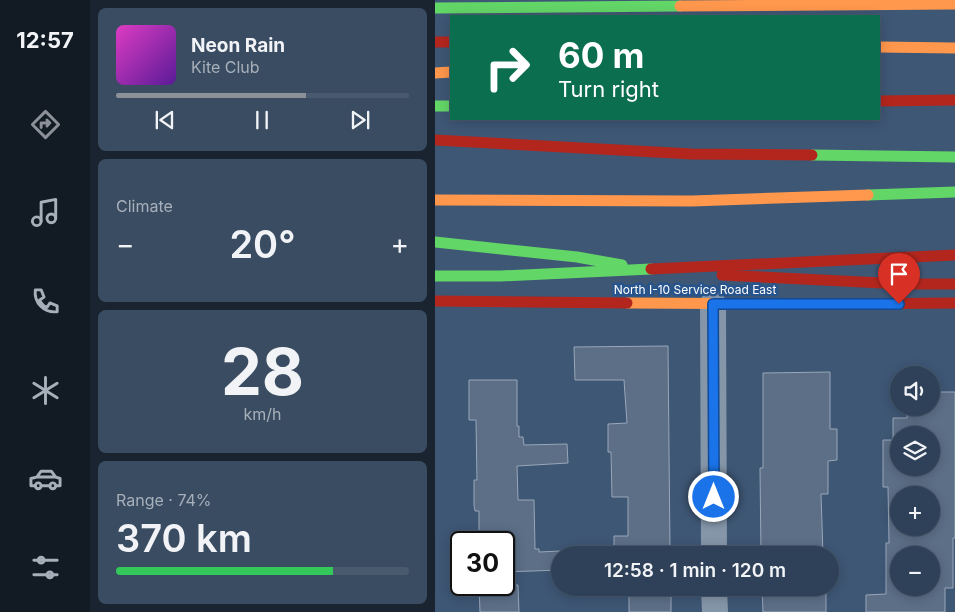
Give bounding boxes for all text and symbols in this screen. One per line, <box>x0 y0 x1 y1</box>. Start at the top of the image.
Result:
text: 12:57 <box>16 27 74 53</box>
text: Neon Rain <box>191 34 285 57</box>
text: 60 m <box>558 34 645 76</box>
icon: right <box>475 35 540 100</box>
text: Kite Club <box>191 57 260 77</box>
text: Turn right <box>558 76 659 102</box>
icon: previous <box>151 106 179 134</box>
icon: pause <box>248 106 276 134</box>
icon: next <box>346 106 374 134</box>
icon: directions <box>28 107 63 142</box>
icon: music <box>28 195 63 230</box>
text: Climate <box>116 196 173 216</box>
text: 20° <box>229 221 296 267</box>
text: − <box>116 227 135 261</box>
text: + <box>390 227 409 261</box>
pin <box>878 253 920 304</box>
icon: arrive <box>885 260 913 288</box>
street label: North I-10 Service Road East <box>614 282 776 297</box>
icon: phone <box>28 284 63 319</box>
text: 28 <box>221 332 304 411</box>
map controls <box>890 366 940 596</box>
button: sound <box>890 366 940 416</box>
icon: climate <box>28 373 63 408</box>
text: km/h <box>243 404 282 424</box>
button: layers <box>890 426 940 476</box>
icon: car <box>28 461 63 496</box>
position arrow <box>687 470 739 522</box>
button: + <box>890 486 940 536</box>
text: Range · 74% <box>116 490 212 510</box>
text: 370 km <box>116 515 252 561</box>
speed limit sign: 30 <box>450 531 515 596</box>
button: − <box>890 546 940 596</box>
icon: filters <box>28 550 63 585</box>
text: 12:58 · 1 min · 120 m <box>604 559 786 582</box>

